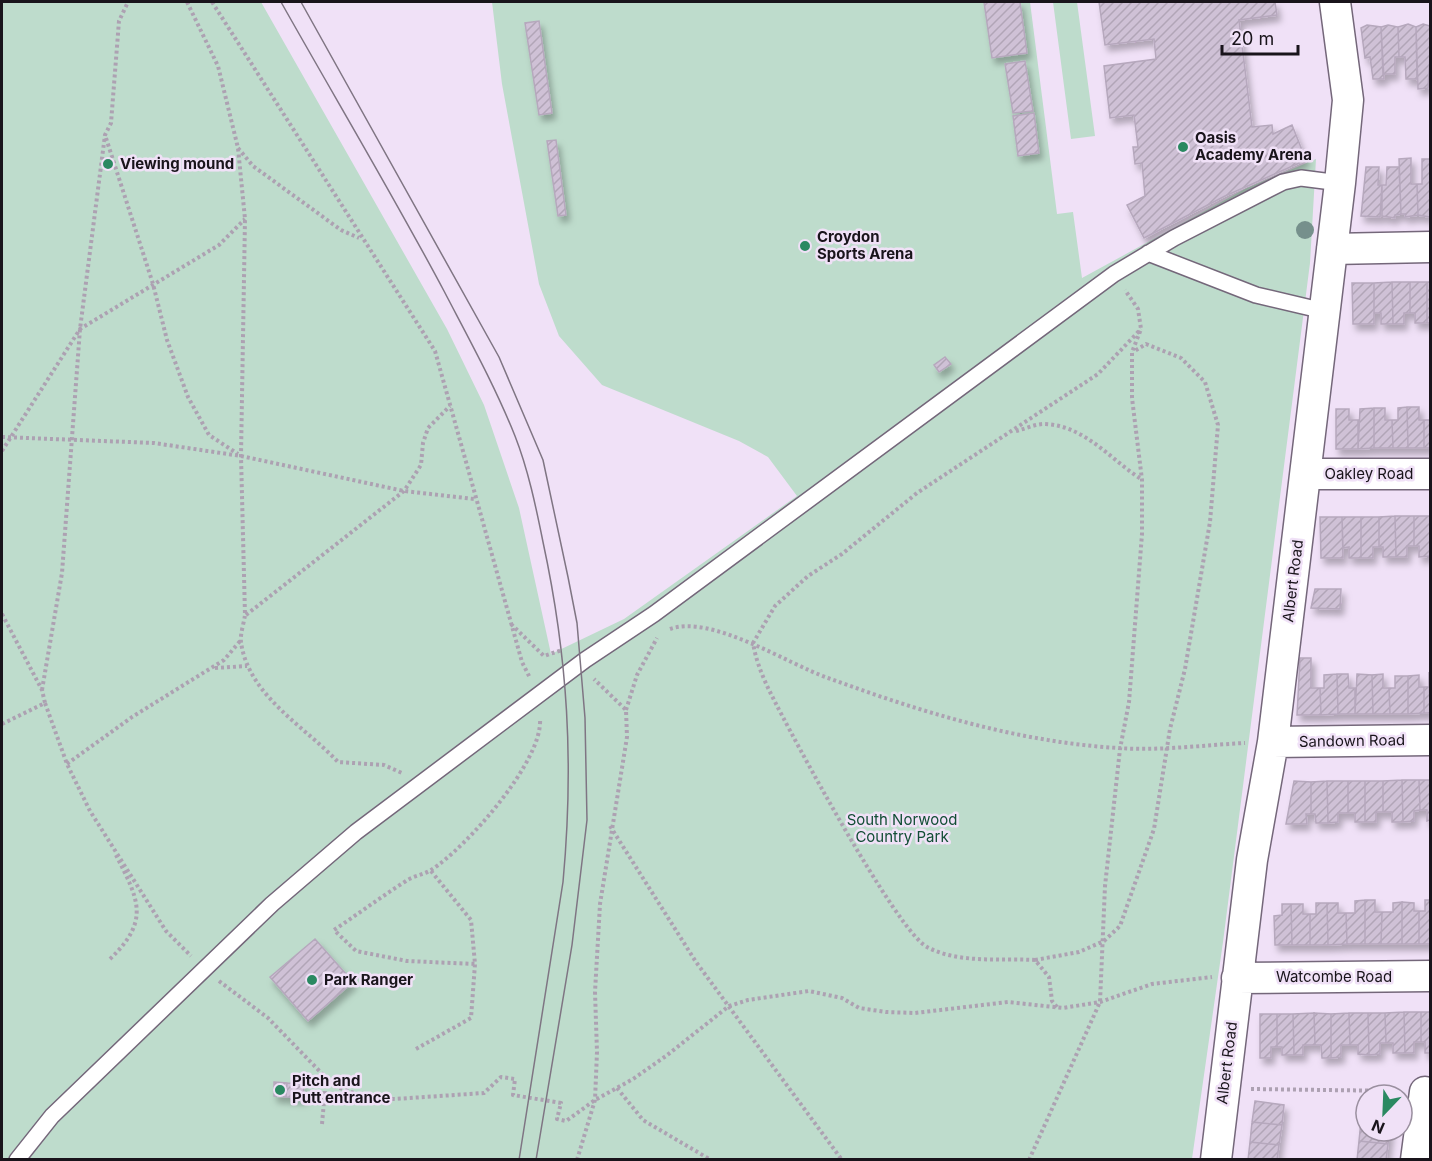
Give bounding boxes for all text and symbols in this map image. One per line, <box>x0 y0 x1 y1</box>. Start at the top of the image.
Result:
scale bar <box>1222 18 1298 56</box>
text: 20 m <box>1231 28 1274 49</box>
place label: Oasis Academy Arena <box>1195 128 1312 164</box>
marker: Oasis Academy Arena <box>1176 140 1190 154</box>
place label: Viewing mound <box>120 154 234 173</box>
marker: Viewing mound <box>101 157 115 171</box>
place label: Croydon Sports Arena <box>817 227 913 263</box>
marker: Croydon Sports Arena <box>798 239 812 253</box>
street label: Oakley Road <box>1324 464 1414 483</box>
street label: Albert Road <box>1278 539 1307 623</box>
street label: Sandown Road <box>1299 730 1405 751</box>
park label: South Norwood Country Park <box>847 810 957 846</box>
street label: Watcombe Road <box>1276 967 1392 986</box>
place label: Park Ranger <box>324 970 413 989</box>
marker: Park Ranger <box>305 973 319 987</box>
street label: Albert Road <box>1212 1021 1241 1105</box>
place label: Pitch and Putt entrance <box>292 1071 391 1107</box>
marker: Pitch and Putt entrance <box>273 1083 287 1097</box>
north arrow <box>1354 1083 1414 1143</box>
text: N <box>1369 1115 1388 1138</box>

